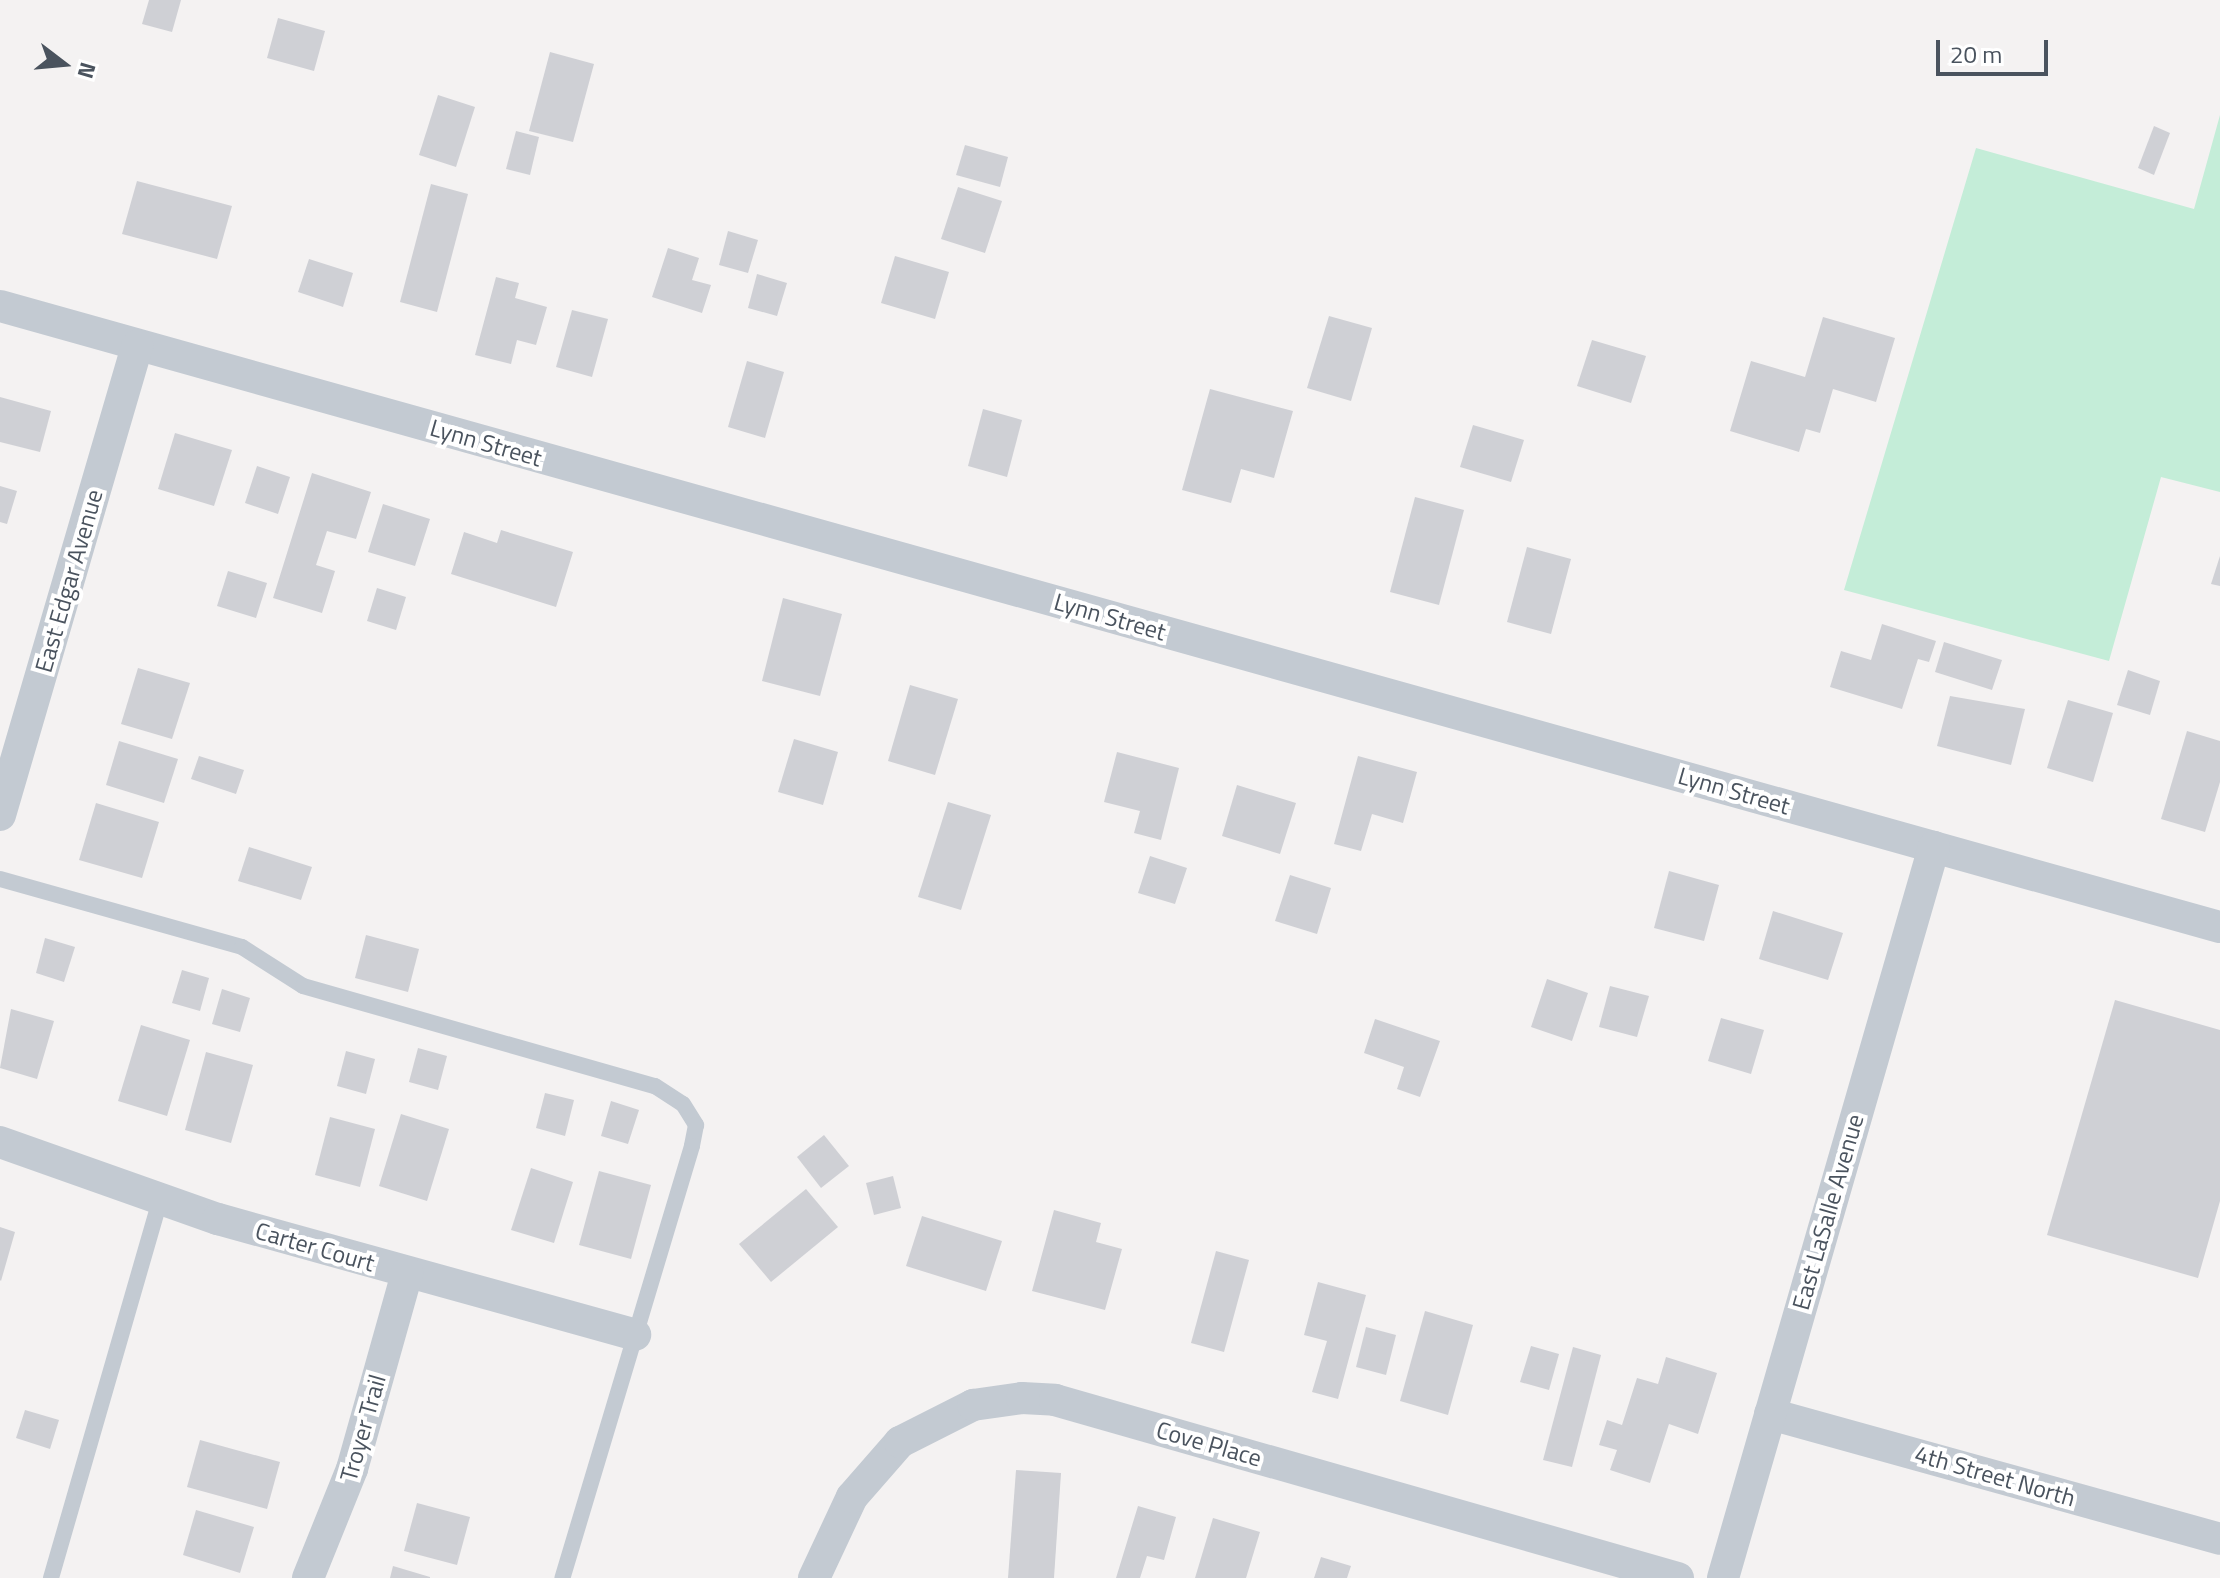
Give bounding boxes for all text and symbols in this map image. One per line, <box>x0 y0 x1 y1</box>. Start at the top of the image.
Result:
north arrow <box>24 24 104 104</box>
scale bar <box>1940 24 2052 74</box>
text: 20 m <box>1950 36 2002 72</box>
text: N <box>69 59 106 83</box>
street label: Lynn Street <box>427 413 545 473</box>
street label: East Edgar Avenue <box>29 486 109 676</box>
street label: Lynn Street <box>1051 587 1169 647</box>
street label: Lynn Street <box>1675 761 1793 821</box>
street label: East LaSalle Avenue <box>1786 1111 1870 1313</box>
street label: Carter Court <box>252 1216 378 1278</box>
street label: Troyer Trail <box>334 1371 392 1485</box>
street label: Cove Place <box>1153 1415 1265 1473</box>
street label: 4th Street North <box>1911 1439 2079 1513</box>

